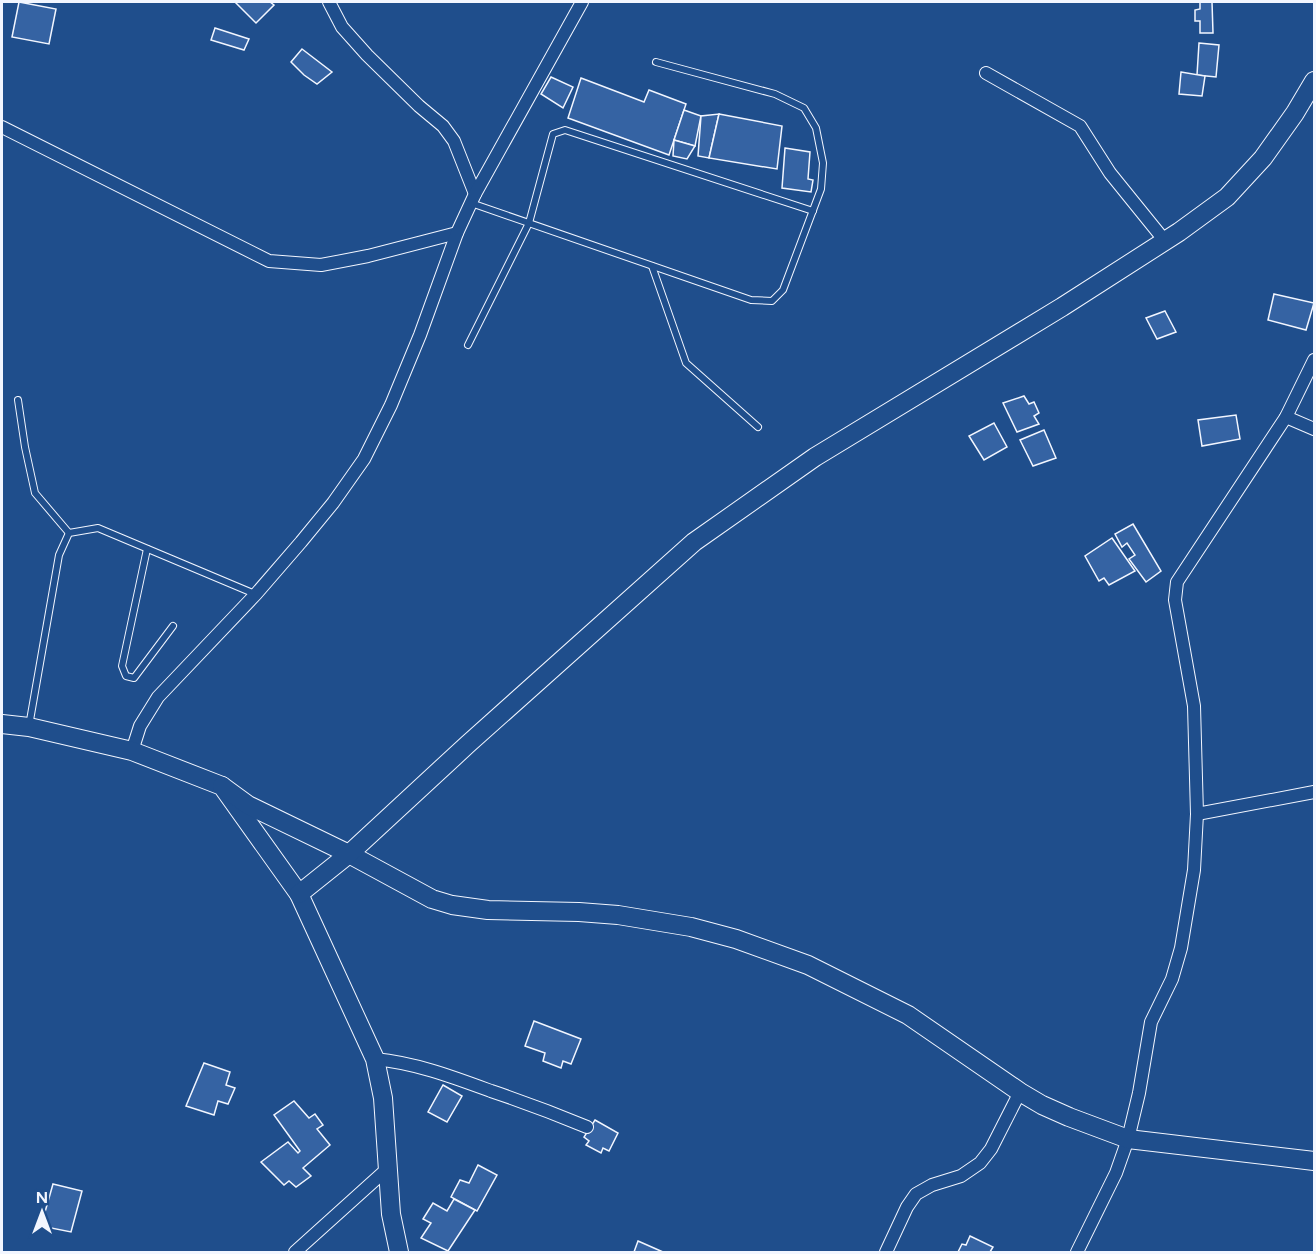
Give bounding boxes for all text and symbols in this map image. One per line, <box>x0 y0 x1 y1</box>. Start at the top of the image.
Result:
north arrow <box>12 1182 72 1242</box>
text: N <box>36 1188 48 1207</box>

